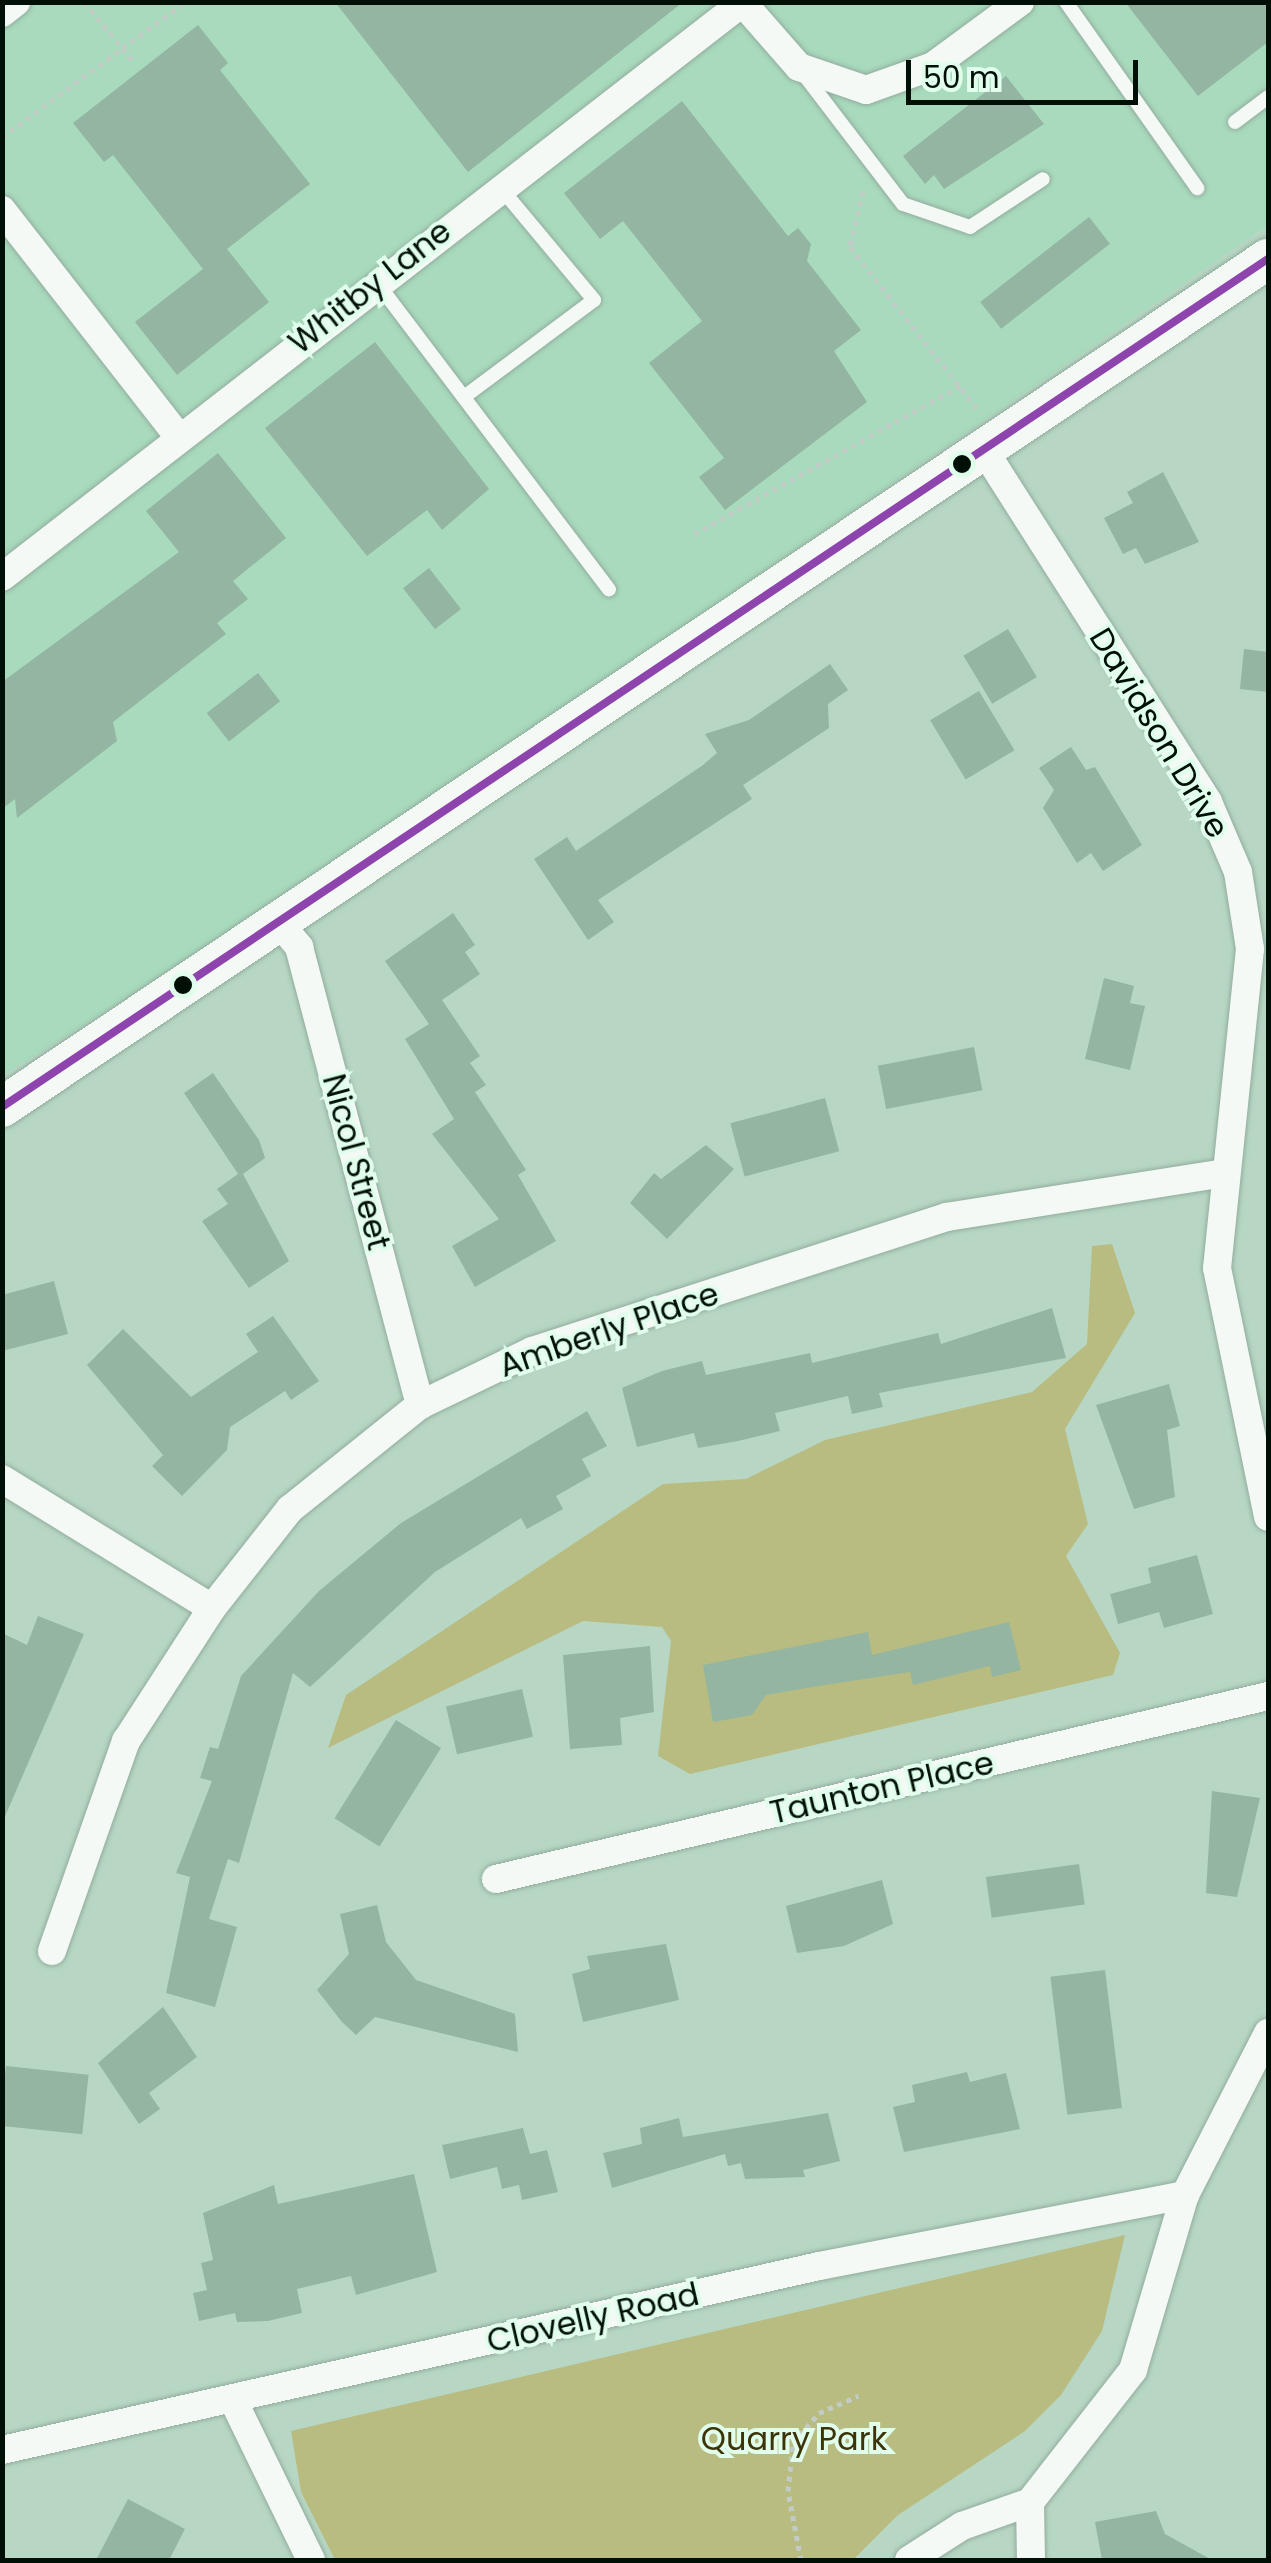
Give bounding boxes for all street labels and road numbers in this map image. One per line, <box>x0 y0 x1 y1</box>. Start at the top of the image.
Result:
street label: Whitby Lane <box>281 212 459 362</box>
street label: Davidson Drive <box>1081 621 1237 845</box>
street label: Nicol Street <box>314 1070 398 1254</box>
street label: Amberly Place <box>494 1274 724 1386</box>
street label: Taunton Place <box>766 1744 998 1832</box>
street label: Clovelly Road <box>483 2275 703 2361</box>

